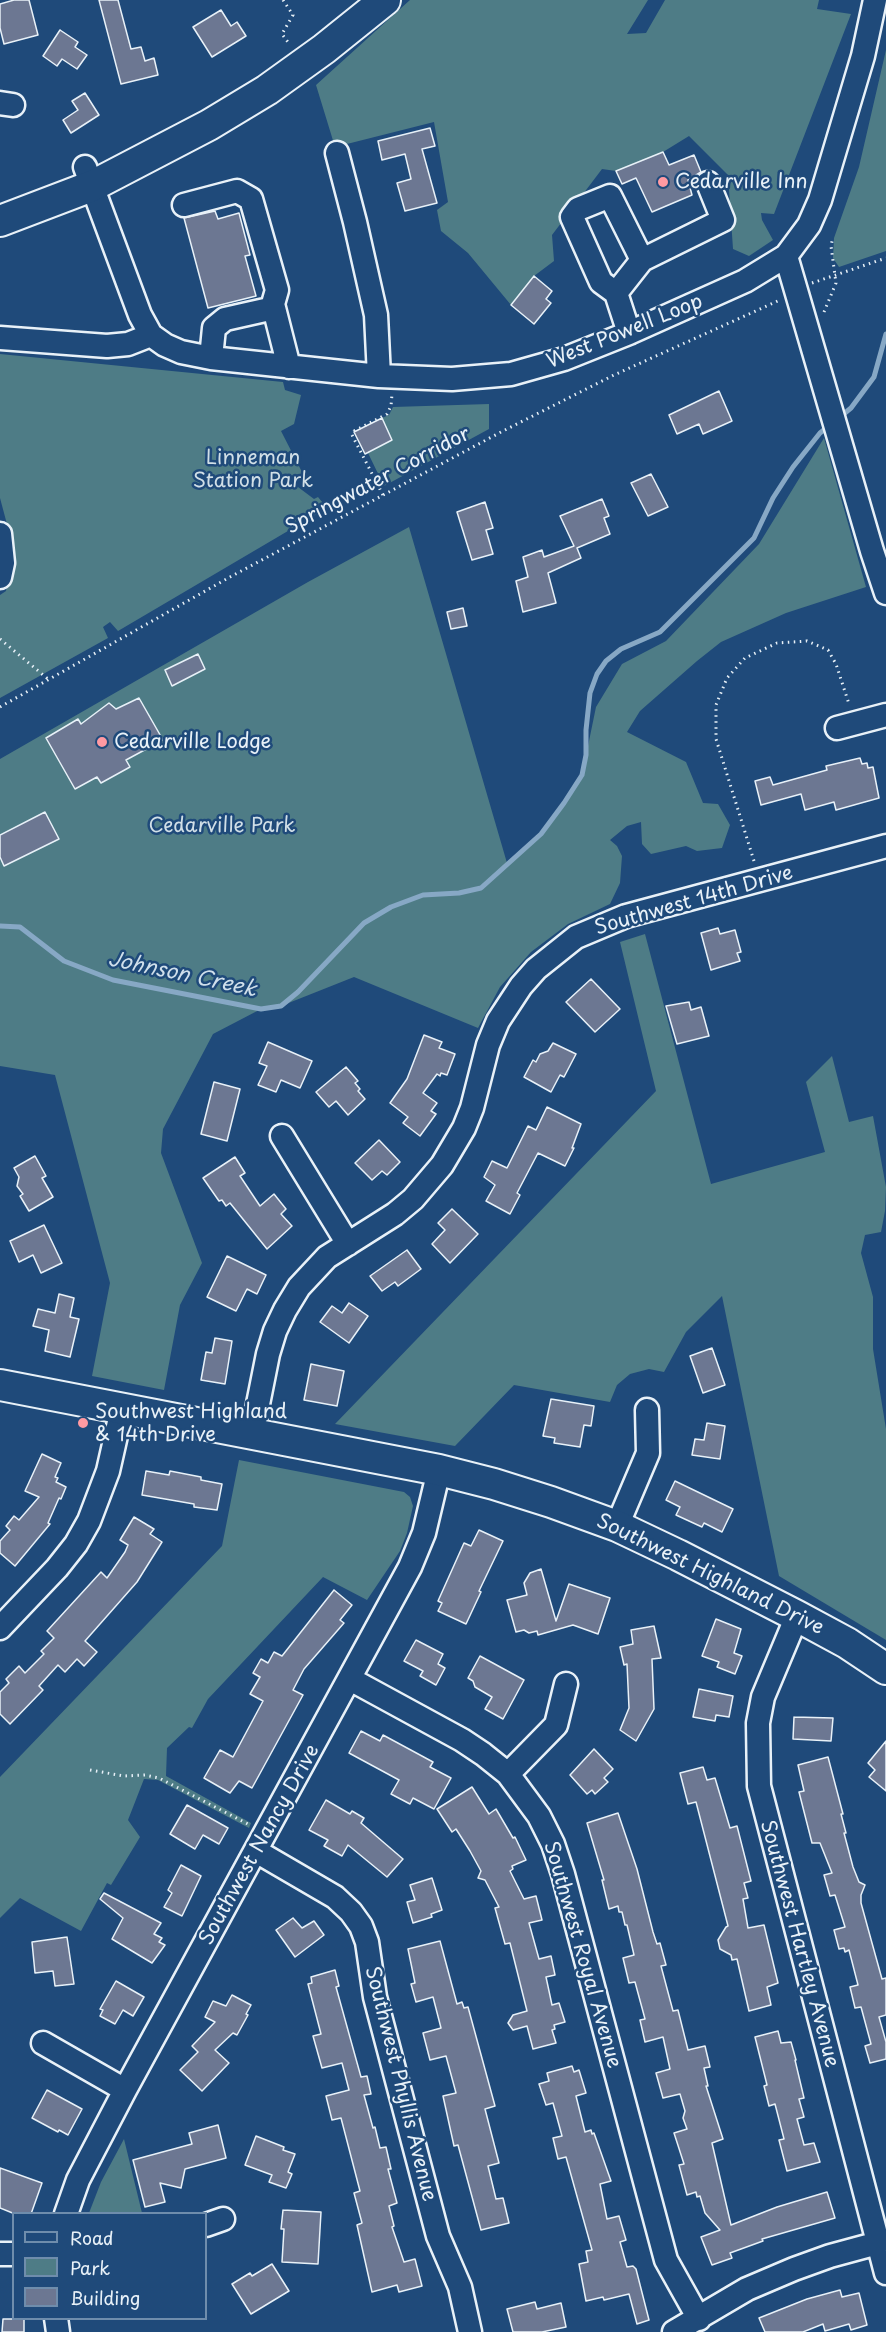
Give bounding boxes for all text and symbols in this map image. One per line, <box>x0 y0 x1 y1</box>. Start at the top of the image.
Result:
place label: Cedarville Inn <box>675 170 808 194</box>
marker: Cedarville Inn <box>656 175 670 189</box>
street label: West Powell Loop <box>544 290 706 374</box>
street label: Springwater Corridor <box>282 422 474 540</box>
park label: Linneman Station Park <box>193 446 313 493</box>
place label: Cedarville Lodge <box>114 730 271 754</box>
marker: Cedarville Lodge <box>95 735 109 749</box>
park label: Cedarville Park <box>148 814 296 838</box>
street label: Southwest 14th Drive <box>592 861 796 941</box>
water label: Johnson Creek <box>106 947 258 1003</box>
place label: Southwest Highland & 14th Drive <box>95 1400 287 1447</box>
marker: Southwest Highland & 14th Drive <box>76 1416 90 1430</box>
street label: Southwest Highland Drive <box>593 1509 827 1641</box>
street label: Southwest Nancy Drive <box>195 1741 325 1949</box>
street label: Southwest Hartley Avenue <box>754 1818 844 2070</box>
street label: Southwest Royal Avenue <box>538 1839 626 2071</box>
street label: Southwest Phyllis Avenue <box>359 1964 441 2204</box>
legend <box>12 2212 207 2320</box>
text: Road <box>70 2224 114 2251</box>
text: Park <box>70 2254 110 2281</box>
text: Building <box>70 2284 140 2311</box>

